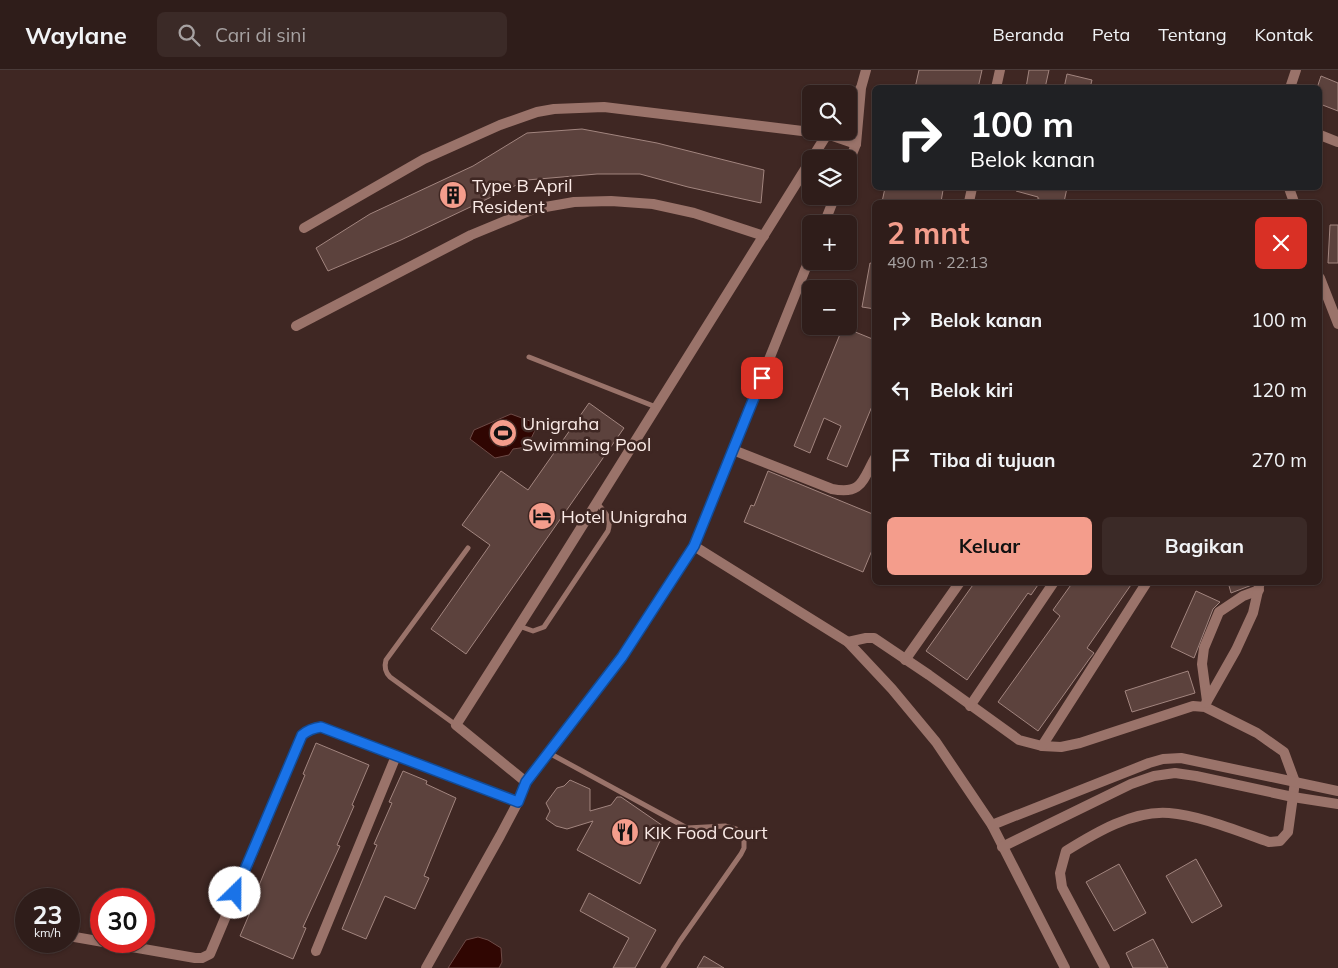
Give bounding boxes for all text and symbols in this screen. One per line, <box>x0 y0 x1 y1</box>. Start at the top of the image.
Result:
search box <box>157 12 507 57</box>
text: Waylane <box>25 20 127 50</box>
icon: search <box>175 21 203 49</box>
text: Cari di sini <box>215 23 306 47</box>
text: Beranda <box>993 23 1064 46</box>
text: Peta <box>1092 23 1130 46</box>
text: Tentang <box>1158 23 1227 46</box>
text: Kontak <box>1255 23 1313 46</box>
map controls <box>802 85 857 335</box>
button: search <box>802 85 857 140</box>
text: 100 m <box>970 102 1074 146</box>
icon: right <box>887 105 952 170</box>
text: Belok kanan <box>970 145 1095 173</box>
button: layers <box>802 150 857 205</box>
place label: Type B April Resident <box>472 174 573 218</box>
building icon: Type B April Resident <box>438 180 468 210</box>
text: 2 mnt <box>887 214 970 252</box>
button: + <box>802 215 857 270</box>
button: close <box>1255 217 1307 269</box>
text: 490 m · 22:13 <box>887 252 988 272</box>
button: − <box>802 280 857 335</box>
icon: right <box>887 306 915 334</box>
text: Belok kanan <box>930 308 1042 332</box>
text: 100 m <box>1251 308 1307 332</box>
pin <box>741 357 783 399</box>
icon: arrive <box>748 364 776 392</box>
icon: left <box>887 376 915 404</box>
text: Belok kiri <box>930 378 1013 402</box>
text: 120 m <box>1251 378 1307 402</box>
place label: Unigraha Swimming Pool <box>522 412 651 456</box>
sports icon: Unigraha Swimming Pool <box>488 418 518 448</box>
icon: arrive <box>887 446 915 474</box>
text: Tiba di tujuan <box>930 448 1055 472</box>
text: 270 m <box>1251 448 1307 472</box>
hotel icon: Hotel Unigraha <box>527 501 557 531</box>
place label: Hotel Unigraha <box>561 505 687 528</box>
button: Keluar <box>887 517 1092 575</box>
button: Bagikan <box>1102 517 1307 575</box>
restaurant icon: KIK Food Court <box>610 817 640 847</box>
place label: KIK Food Court <box>644 821 768 844</box>
position arrow <box>208 866 260 918</box>
speed limit sign: 30 <box>90 888 155 953</box>
text: 23 <box>32 899 63 930</box>
text: km/h <box>34 925 61 940</box>

